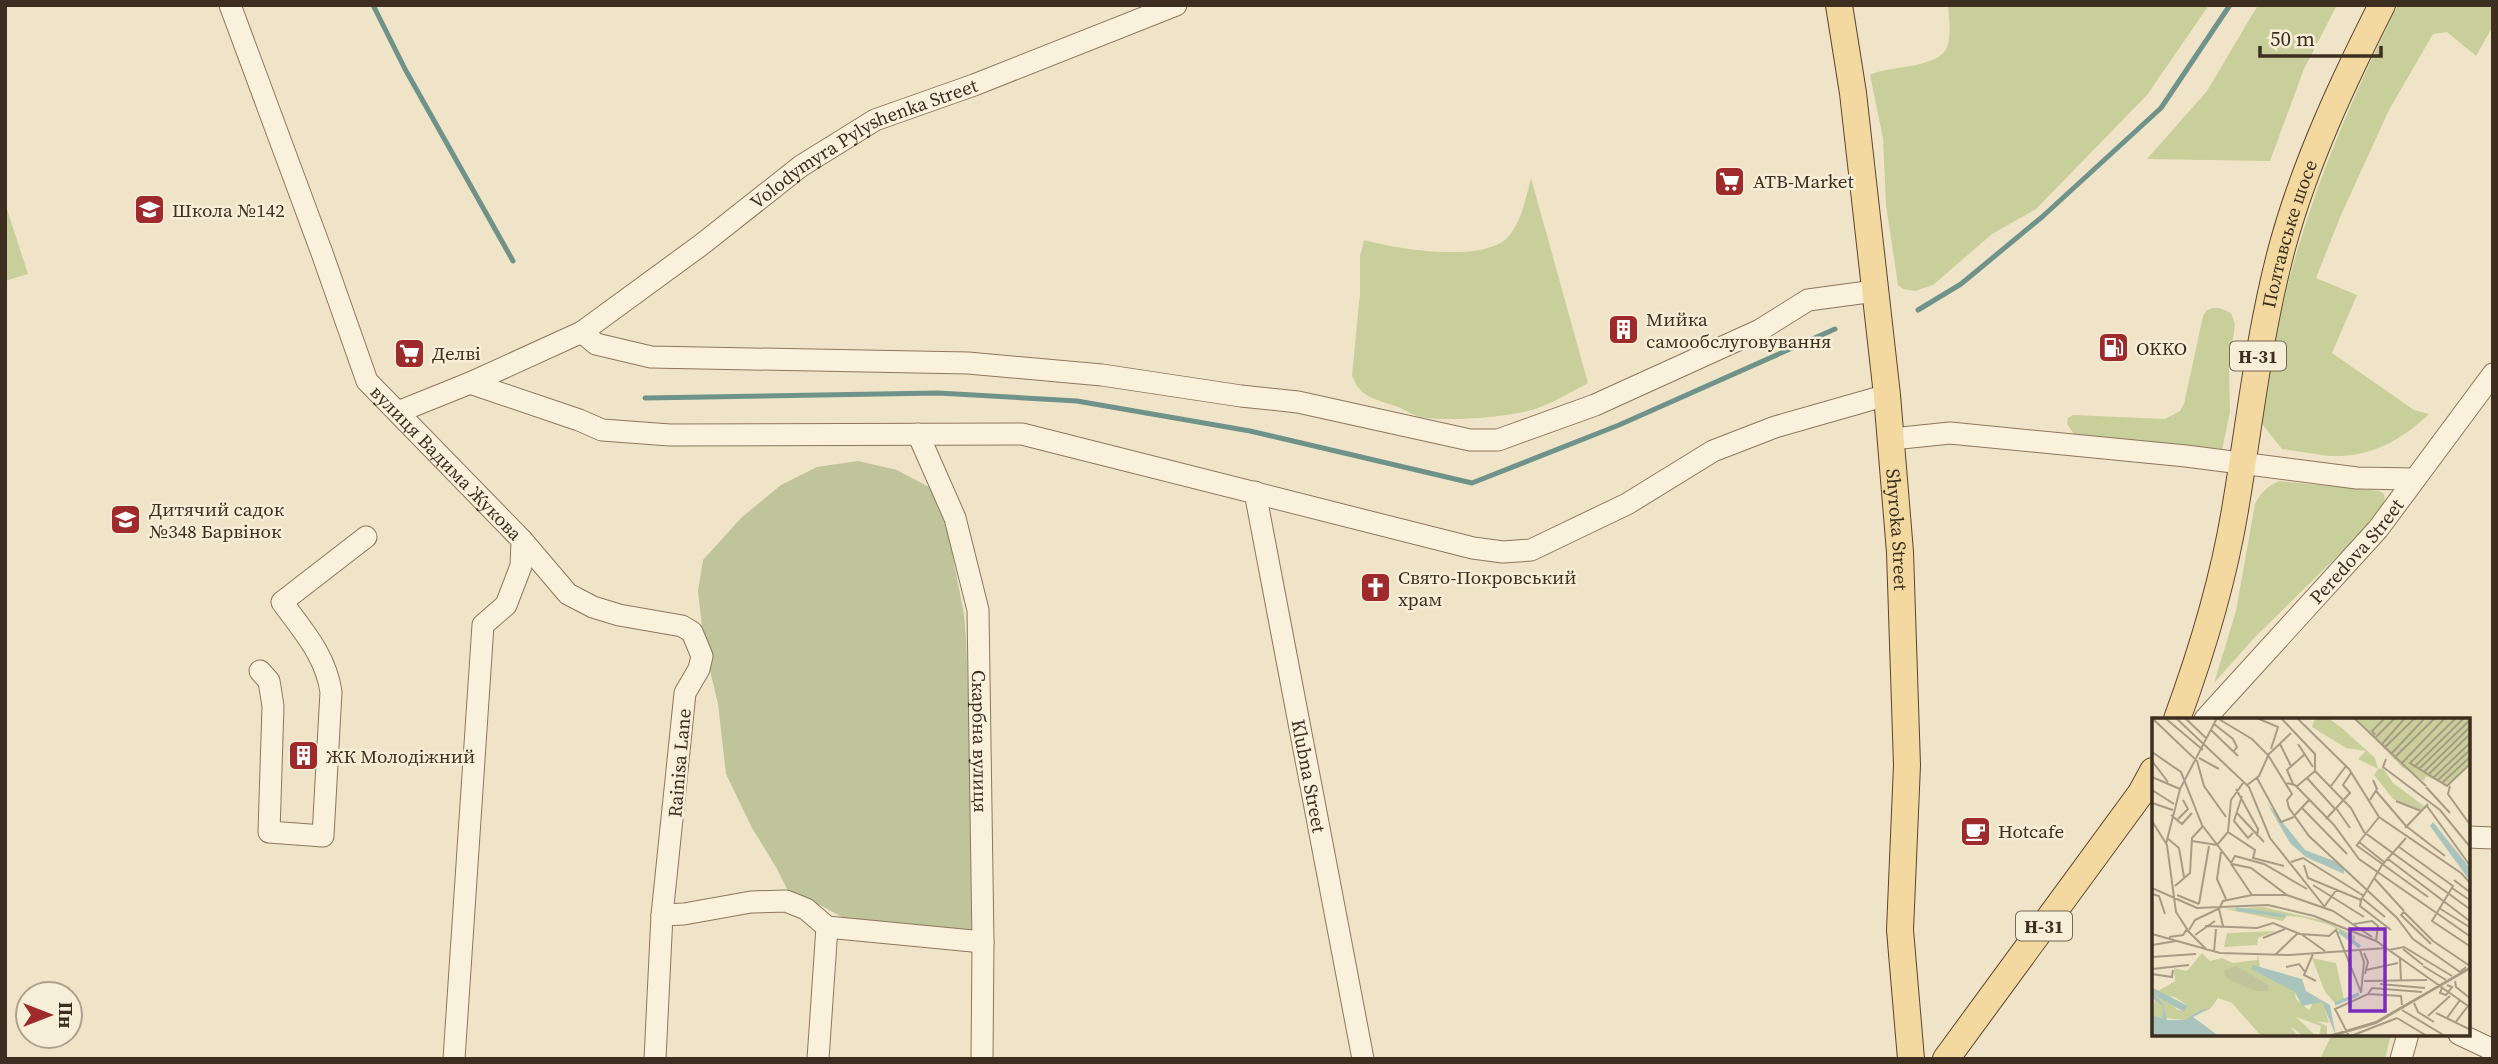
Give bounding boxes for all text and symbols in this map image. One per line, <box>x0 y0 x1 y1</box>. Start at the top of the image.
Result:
scale bar <box>2260 14 2381 58</box>
text: 50 m <box>2270 24 2315 53</box>
street label: Volodymyra Pylyshenka Street <box>744 72 982 215</box>
street label: Полтавське шосе <box>2255 156 2323 310</box>
supermarket icon: ATB-Market <box>1713 164 1747 198</box>
place label: ATB-Market <box>1753 168 1854 194</box>
school or university icon: Школа №142 <box>132 193 166 227</box>
place label: Школа №142 <box>172 197 285 223</box>
place label: Мийка самообслуговування <box>1646 306 1831 354</box>
building icon: Мийка самообслуговування <box>1606 313 1640 347</box>
fuel station icon: OKKO <box>2096 331 2130 365</box>
place label: OKKO <box>2136 335 2187 361</box>
supermarket icon: Делві <box>392 336 426 370</box>
place label: Делві <box>432 340 481 366</box>
road number: Н-31 <box>2230 342 2286 370</box>
street label: вулиця Вадима Жукова <box>365 379 528 546</box>
street label: Shyroka Street <box>1880 468 1914 592</box>
street label: Peredova Street <box>2303 493 2410 609</box>
place label: Дитячий садок №348 Барвінок <box>149 496 285 544</box>
school or university icon: Дитячий садок №348 Барвінок <box>109 503 143 537</box>
place label: Свято-Покровський храм <box>1398 564 1576 612</box>
church icon: Свято-Покровський храм <box>1358 571 1392 605</box>
street label: Скарбна вулиця <box>966 670 994 813</box>
street label: Rainisa Lane <box>661 707 697 819</box>
street label: Klubna Street <box>1286 717 1333 836</box>
inset map <box>2152 718 2470 1036</box>
building icon: ЖК Молодіжний <box>286 739 320 773</box>
place label: ЖК Молодіжний <box>326 743 475 769</box>
cafe icon: Hotcafe <box>1958 814 1992 848</box>
place label: Hotcafe <box>1998 818 2064 844</box>
road number: Н-31 <box>2016 911 2072 940</box>
north arrow <box>14 980 84 1050</box>
text: Пн <box>53 1002 79 1028</box>

